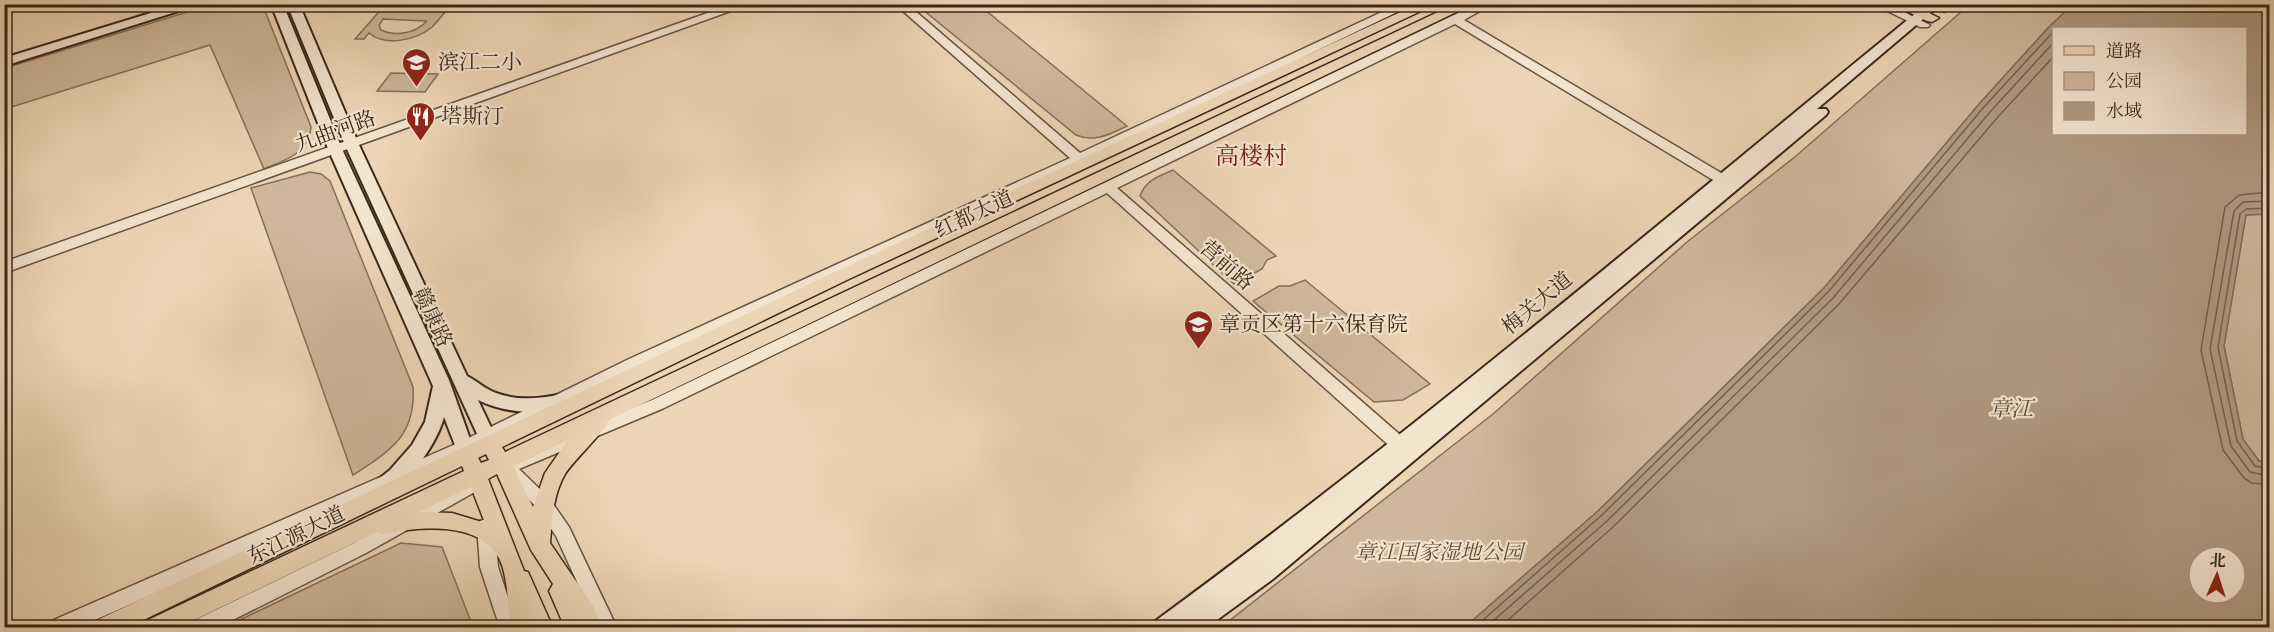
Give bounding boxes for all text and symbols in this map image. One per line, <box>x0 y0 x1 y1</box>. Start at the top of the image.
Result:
legend <box>2052 27 2247 135</box>
text: 道路 <box>2106 41 2142 63</box>
school or university icon: 滨江二小 <box>401 46 433 88</box>
place label: 滨江二小 <box>438 50 522 76</box>
text: 公园 <box>2106 71 2142 93</box>
restaurant icon: 塔斯汀 <box>404 100 436 142</box>
text: 水域 <box>2106 101 2142 123</box>
place label: 塔斯汀 <box>441 104 504 130</box>
street label: 九曲河路 <box>291 105 379 159</box>
district label: 高楼村 <box>1215 142 1287 172</box>
street label: 红都大道 <box>931 185 1018 244</box>
street label: 营前路 <box>1194 235 1259 296</box>
street label: 梅关大道 <box>1497 267 1578 341</box>
street label: 赣康路 <box>407 283 457 351</box>
school or university icon: 章贡区第十六保育院 <box>1182 308 1214 350</box>
place label: 章贡区第十六保育院 <box>1219 312 1408 338</box>
water label: 章江 <box>1989 396 2036 423</box>
street label: 东江源大道 <box>244 501 349 571</box>
park label: 章江国家湿地公园 <box>1355 540 1526 566</box>
north arrow <box>2187 545 2247 605</box>
text: 北 <box>2209 551 2226 571</box>

